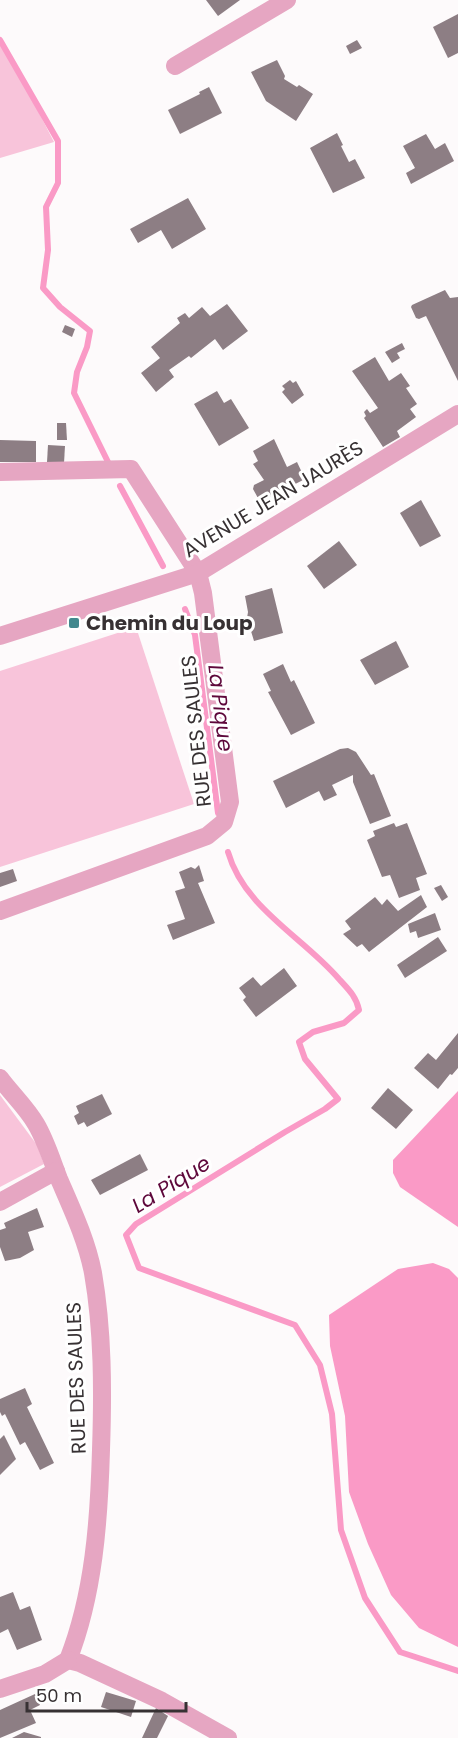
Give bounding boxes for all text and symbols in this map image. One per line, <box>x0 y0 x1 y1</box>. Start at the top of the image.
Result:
street label: AVENUE JEAN JAURÈS <box>178 434 368 564</box>
place label: Chemin du Loup <box>86 609 253 637</box>
marker: Chemin du Loup <box>67 616 81 630</box>
street label: RUE DES SAULES <box>174 654 218 808</box>
water label: La Pique <box>201 663 241 753</box>
water label: La Pique <box>126 1149 216 1219</box>
street label: RUE DES SAULES <box>59 1302 93 1454</box>
scale bar <box>27 1675 186 1713</box>
text: 50 m <box>36 1683 82 1708</box>

